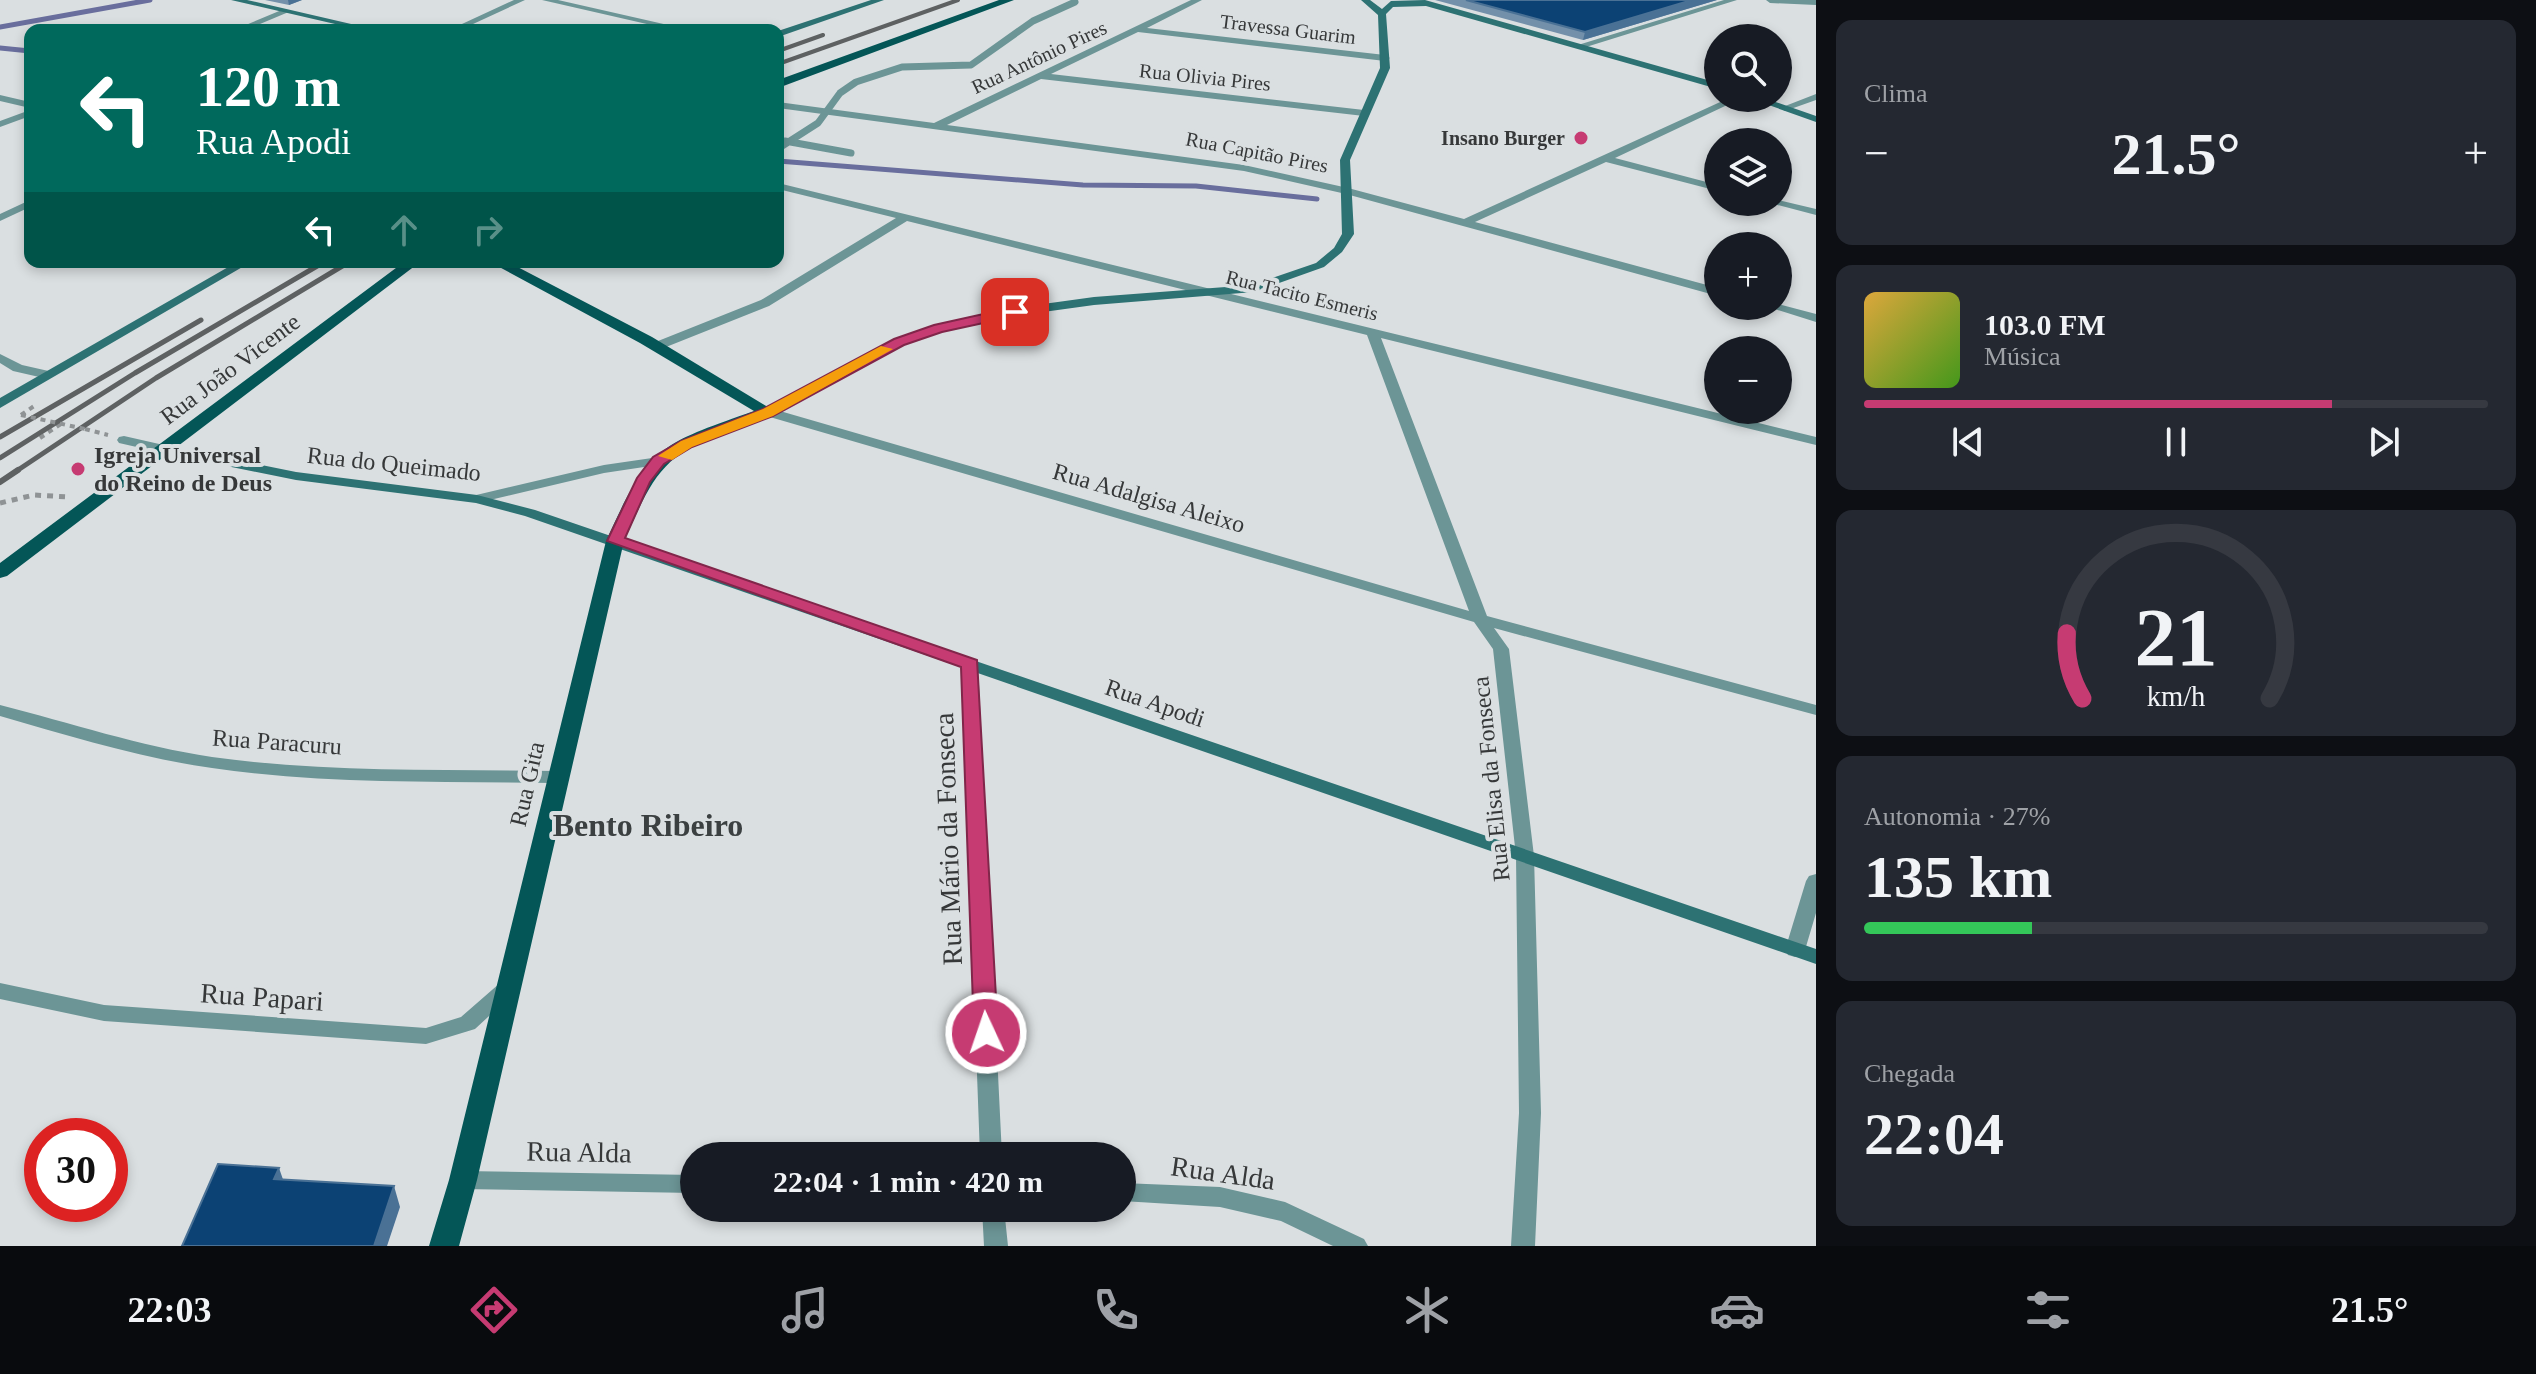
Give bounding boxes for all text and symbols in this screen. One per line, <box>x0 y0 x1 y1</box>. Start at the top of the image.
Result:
street label: Travessa Guarim <box>1219 10 1358 48</box>
street label: Rua Antônio Pires <box>968 16 1110 98</box>
map controls <box>1704 24 1792 424</box>
button: search <box>1704 24 1792 112</box>
icon: left <box>64 56 168 160</box>
text: 120 m <box>196 56 341 118</box>
street label: Rua Olivia Pires <box>1138 59 1272 95</box>
text: Clima <box>1864 79 1928 108</box>
text: 21.5° <box>2112 121 2241 187</box>
text: Rua Apodi <box>196 122 351 162</box>
street label: Rua Capitão Pires <box>1184 127 1330 178</box>
place label: Insano Burger <box>1441 127 1565 150</box>
button: layers <box>1704 128 1792 216</box>
marker: Insano Burger <box>1572 129 1590 147</box>
text: − <box>1864 129 1889 178</box>
text: + <box>2463 129 2488 178</box>
icon: left <box>298 208 342 252</box>
icon: ahead <box>382 208 426 252</box>
icon: right <box>466 208 510 252</box>
button: + <box>1704 232 1792 320</box>
street label: Rua Tacito Esmeris <box>1224 265 1381 325</box>
pin <box>981 278 1049 346</box>
icon: arrive <box>993 290 1037 334</box>
street label: Rua João Vicente <box>155 308 305 430</box>
text: 103.0 FM <box>1984 308 2106 341</box>
button: − <box>1704 336 1792 424</box>
text: Música <box>1984 342 2061 371</box>
icon: previous <box>1946 420 1990 464</box>
icon: pause <box>2154 420 2198 464</box>
icon: next <box>2362 420 2406 464</box>
place label: Igreja Universal do Reino de Deus <box>94 442 272 496</box>
street label: Rua do Queimado <box>306 442 482 486</box>
street label: Rua Adalgisa Aleixo <box>1050 458 1248 538</box>
marker: Igreja Universal do Reino de Deus <box>69 460 87 478</box>
text: 21 <box>2134 591 2218 683</box>
street label: Rua Apodi <box>1102 674 1208 732</box>
street label: Rua Elisa da Fonseca <box>1467 675 1515 883</box>
text: km/h <box>2147 681 2205 712</box>
street label: Rua Mário da Fonseca <box>928 712 968 966</box>
street label: Rua Paracuru <box>211 724 343 760</box>
street label: Rua Gita <box>505 739 549 829</box>
text: Autonomia · 27% <box>1864 802 2050 831</box>
district label: Bento Ribeiro <box>553 807 743 843</box>
text: 135 km <box>1864 844 2052 910</box>
street label: Rua Papari <box>199 977 325 1017</box>
position arrow <box>944 991 1028 1075</box>
text: Chegada <box>1864 1059 1955 1088</box>
text: 22:04 <box>1864 1101 2004 1167</box>
speed limit sign: 30 <box>24 1118 128 1222</box>
street label: Rua Alda <box>526 1136 632 1168</box>
street label: Rua Alda <box>1169 1150 1278 1196</box>
text: 22:04 · 1 min · 420 m <box>773 1165 1043 1198</box>
icon: directions <box>466 1282 522 1338</box>
icon: music <box>777 1282 833 1338</box>
icon: phone <box>1088 1282 1144 1338</box>
icon: climate <box>1399 1282 1455 1338</box>
icon: car <box>1709 1282 1765 1338</box>
icon: filters <box>2020 1282 2076 1338</box>
text: 22:03 <box>127 1290 211 1330</box>
text: 21.5° <box>2331 1290 2409 1330</box>

